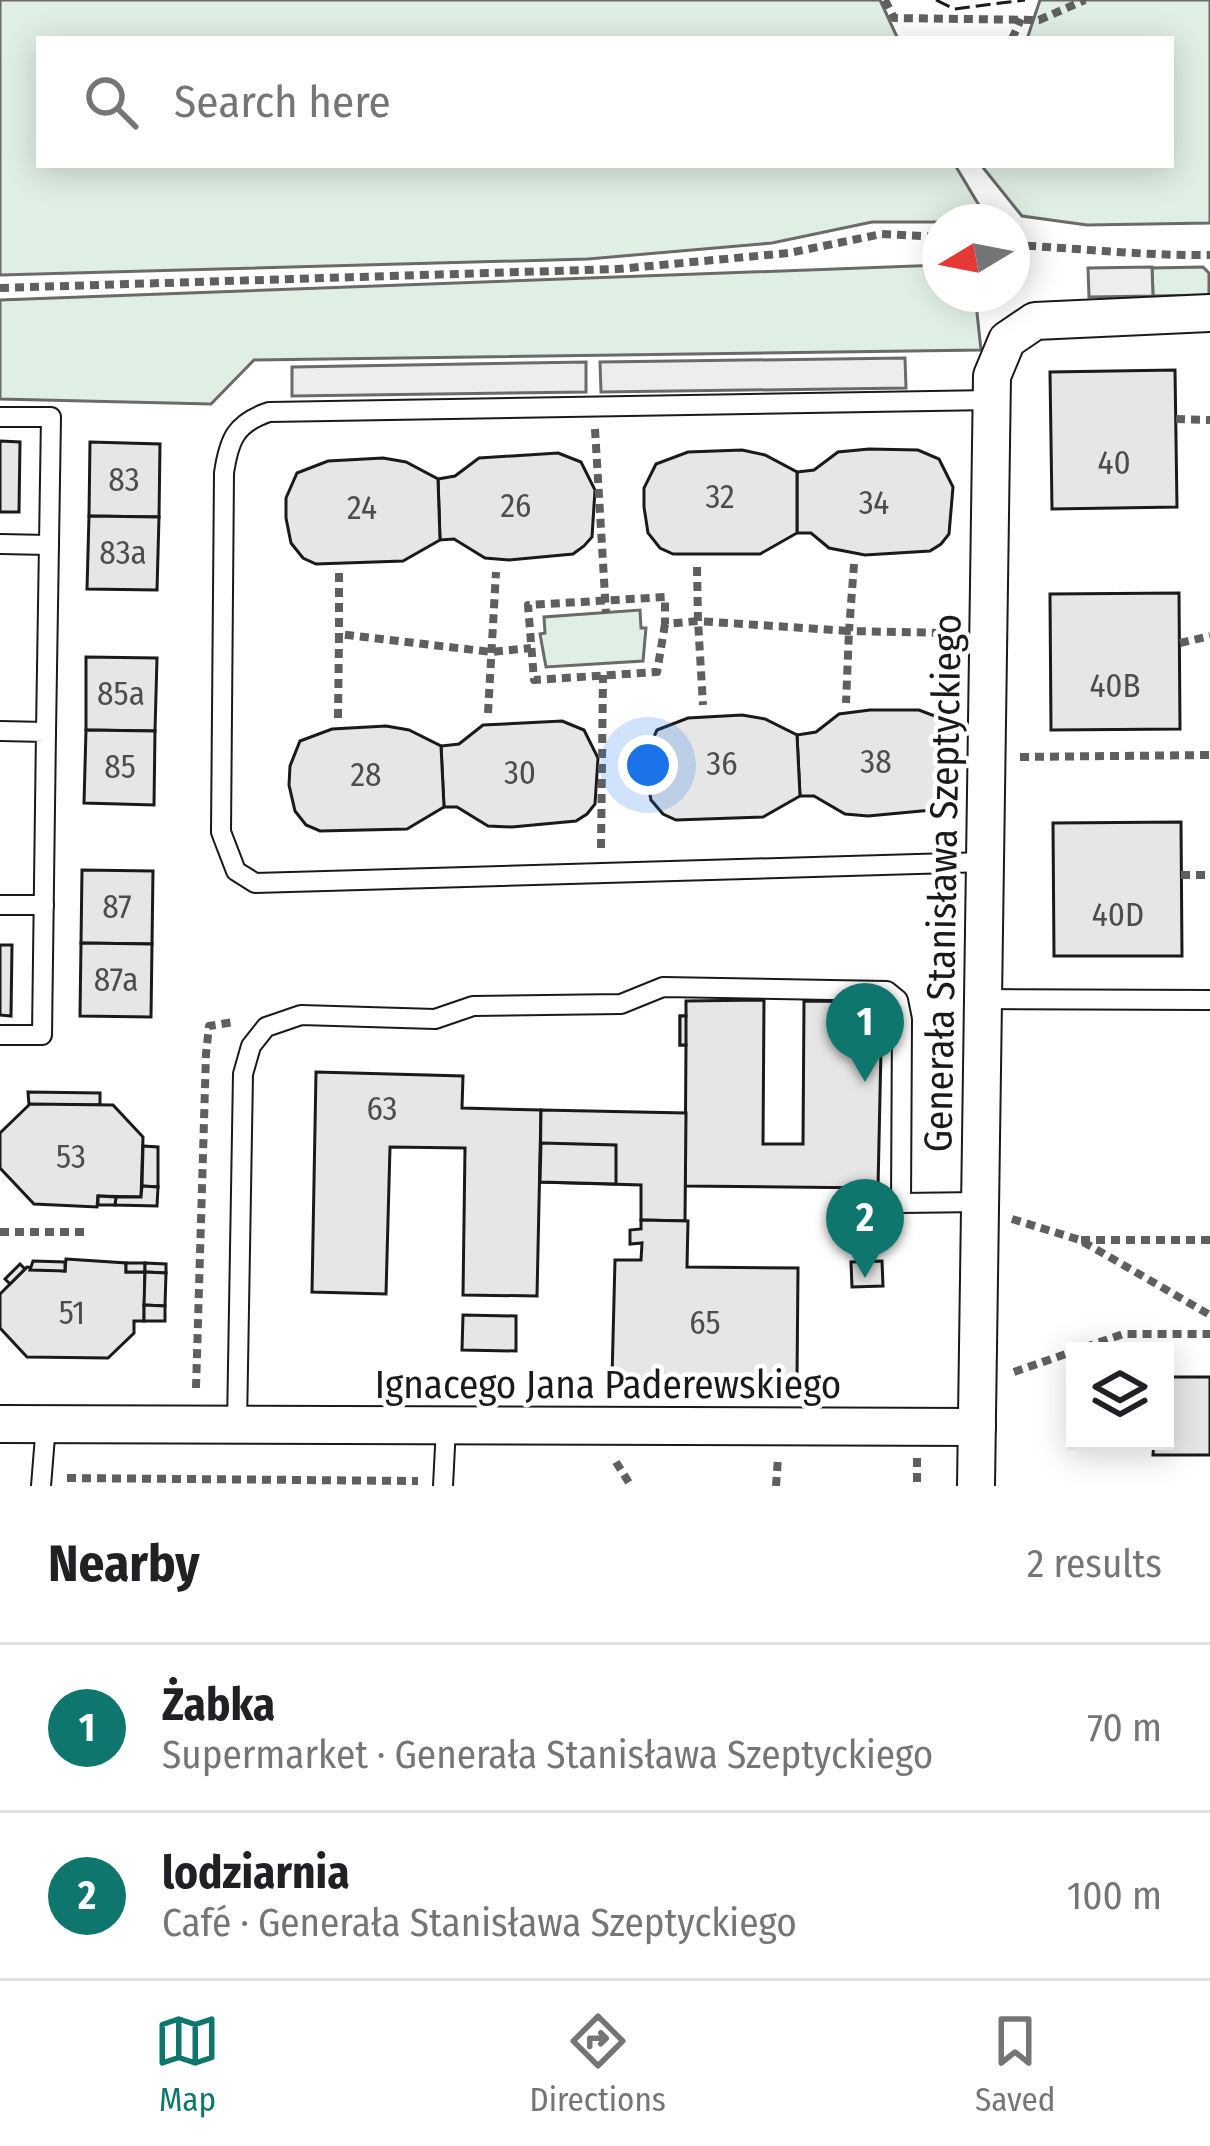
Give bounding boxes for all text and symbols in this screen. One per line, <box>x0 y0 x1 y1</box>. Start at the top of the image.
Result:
search box <box>36 36 1174 168</box>
icon: search <box>78 69 144 135</box>
text: Search here <box>174 75 391 129</box>
north arrow <box>922 204 1030 312</box>
house number: 40 <box>1097 443 1131 483</box>
house number: 83 <box>108 460 140 500</box>
house number: 32 <box>705 477 735 517</box>
house number: 34 <box>859 483 889 523</box>
house number: 26 <box>501 486 531 526</box>
house number: 24 <box>347 488 377 528</box>
house number: 83a <box>99 533 147 573</box>
street label: Generała Stanisława Szeptyckiego <box>915 613 971 1153</box>
house number: 40B <box>1089 666 1141 706</box>
house number: 85a <box>97 674 145 714</box>
your location <box>618 735 678 795</box>
house number: 38 <box>860 742 892 782</box>
house number: 36 <box>706 744 738 784</box>
house number: 85 <box>104 747 136 787</box>
house number: 30 <box>504 753 536 793</box>
house number: 28 <box>350 755 382 795</box>
house number: 87 <box>102 887 132 927</box>
house number: 40D <box>1092 895 1144 935</box>
house number: 87a <box>94 960 138 1000</box>
pin: 1 <box>826 983 904 1082</box>
house number: 63 <box>367 1089 398 1129</box>
house number: 53 <box>56 1137 86 1177</box>
pin: 2 <box>826 1179 904 1278</box>
house number: 51 <box>59 1293 85 1333</box>
house number: 65 <box>689 1303 721 1343</box>
map controls <box>1066 1342 1174 1450</box>
button: layers <box>1066 1342 1174 1450</box>
street label: Ignacego Jana Paderewskiego <box>375 1362 841 1408</box>
text: Nearby <box>48 1533 200 1595</box>
text: 2 results <box>1027 1541 1162 1587</box>
text: Żabka <box>162 1678 275 1732</box>
text: 1 <box>79 1705 95 1751</box>
text: 70 m <box>1087 1705 1162 1751</box>
text: Supermarket · Generała Stanisława Szeptyckiego <box>162 1732 933 1778</box>
text: lodziarnia <box>162 1846 350 1900</box>
text: 2 <box>78 1873 96 1919</box>
text: 100 m <box>1067 1873 1162 1919</box>
text: Café · Generała Stanisława Szeptyckiego <box>162 1900 797 1946</box>
tab: Map <box>154 2008 220 2120</box>
tab: Directions <box>529 2008 666 2120</box>
tab: Saved <box>975 2008 1055 2120</box>

